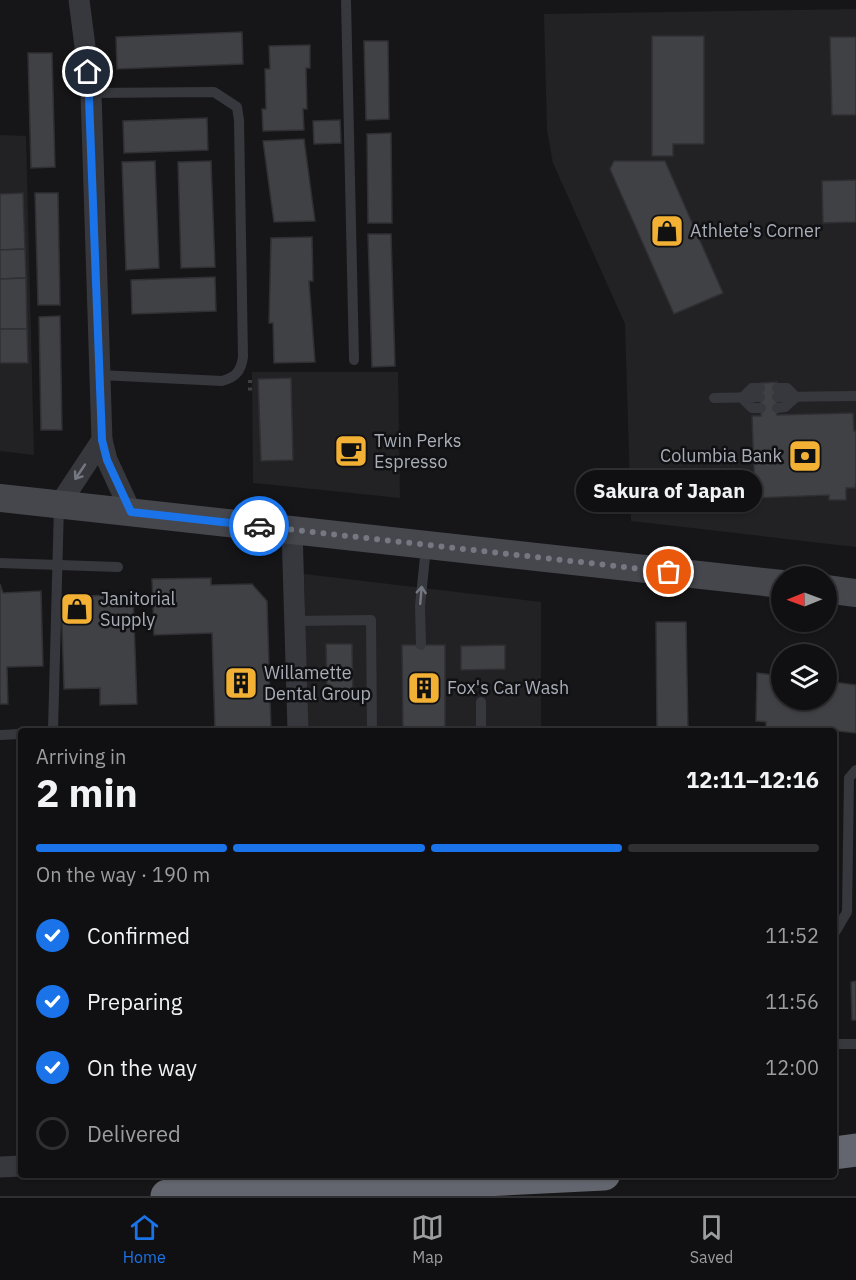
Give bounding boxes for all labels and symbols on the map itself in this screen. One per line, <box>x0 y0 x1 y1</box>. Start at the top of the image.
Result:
pin <box>62 46 113 97</box>
shop icon: Athlete's Corner <box>649 213 685 249</box>
place label: Athlete's Corner <box>690 219 821 242</box>
place label: Twin Perks Espresso <box>374 429 461 473</box>
cafe icon: Twin Perks Espresso <box>333 433 369 469</box>
bank icon: Columbia Bank <box>787 438 823 474</box>
place label: Columbia Bank <box>660 444 783 467</box>
one-way arrow <box>74 463 86 480</box>
callout: Sakura of Japan <box>576 470 762 512</box>
courier <box>229 496 289 556</box>
pin <box>643 546 694 597</box>
north arrow <box>771 566 837 632</box>
one-way arrow <box>416 585 427 605</box>
place label: Janitorial Supply <box>100 587 176 631</box>
shop icon: Janitorial Supply <box>59 591 95 627</box>
place label: Willamette Dental Group <box>264 661 371 705</box>
building icon: Willamette Dental Group <box>223 665 259 701</box>
building icon: Fox's Car Wash <box>406 670 442 706</box>
place label: Fox's Car Wash <box>447 676 569 699</box>

